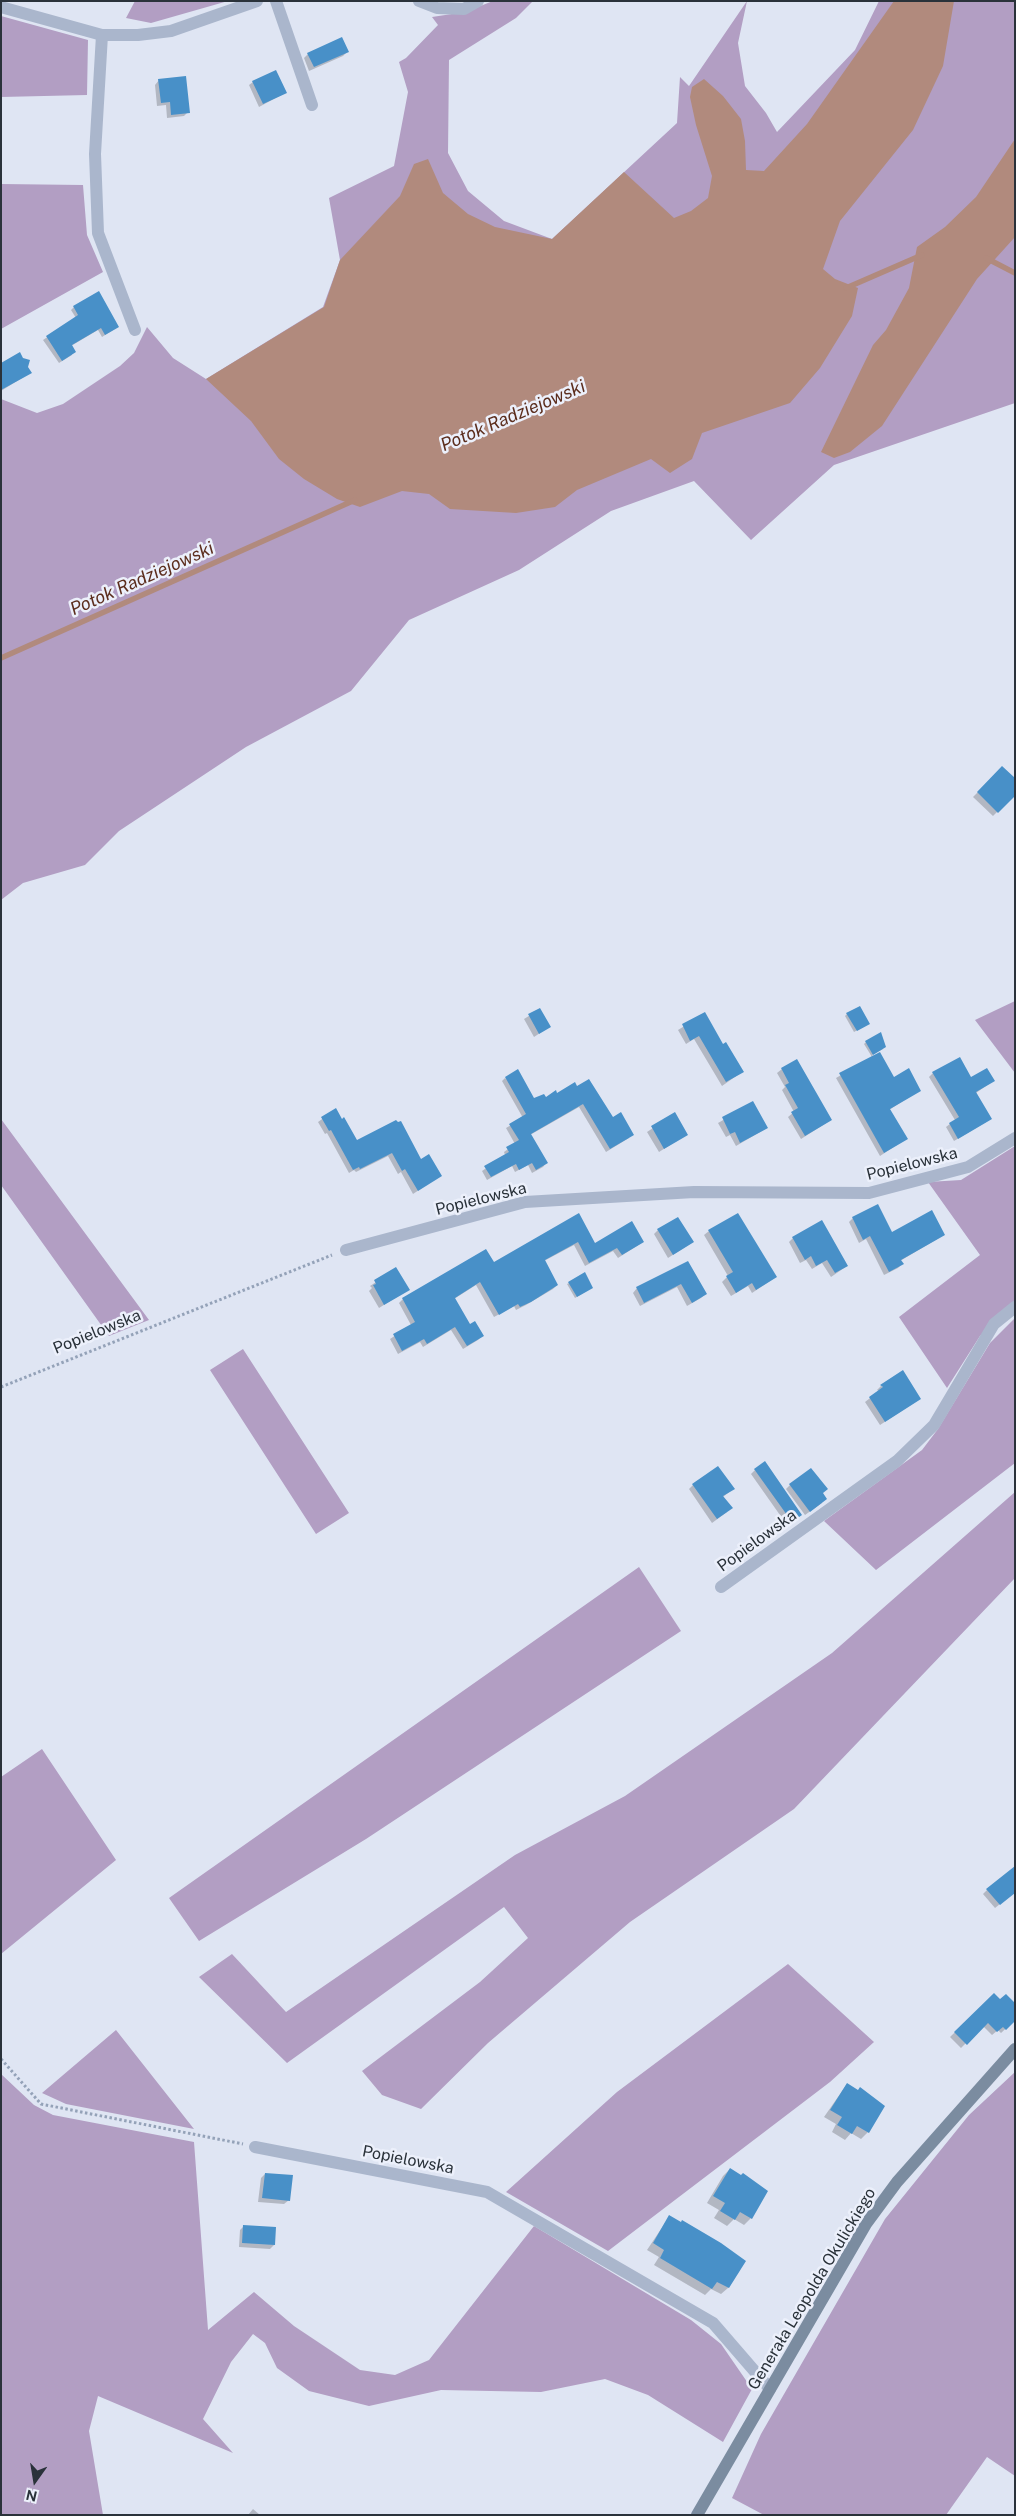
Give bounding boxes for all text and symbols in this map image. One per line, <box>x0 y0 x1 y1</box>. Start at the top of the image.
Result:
water label: Potok Radziejowski <box>437 376 589 456</box>
water label: Potok Radziejowski <box>67 538 217 620</box>
street label: Popielowska <box>865 1143 959 1185</box>
street label: Popielowska <box>434 1178 528 1220</box>
street label: Popielowska <box>50 1306 144 1358</box>
street label: Popielowska <box>714 1506 800 1576</box>
street label: Popielowska <box>360 2142 456 2178</box>
street label: Generała Leopolda Okulickiego <box>744 2185 880 2393</box>
north arrow <box>10 2456 60 2506</box>
text: N <box>24 2487 39 2505</box>

